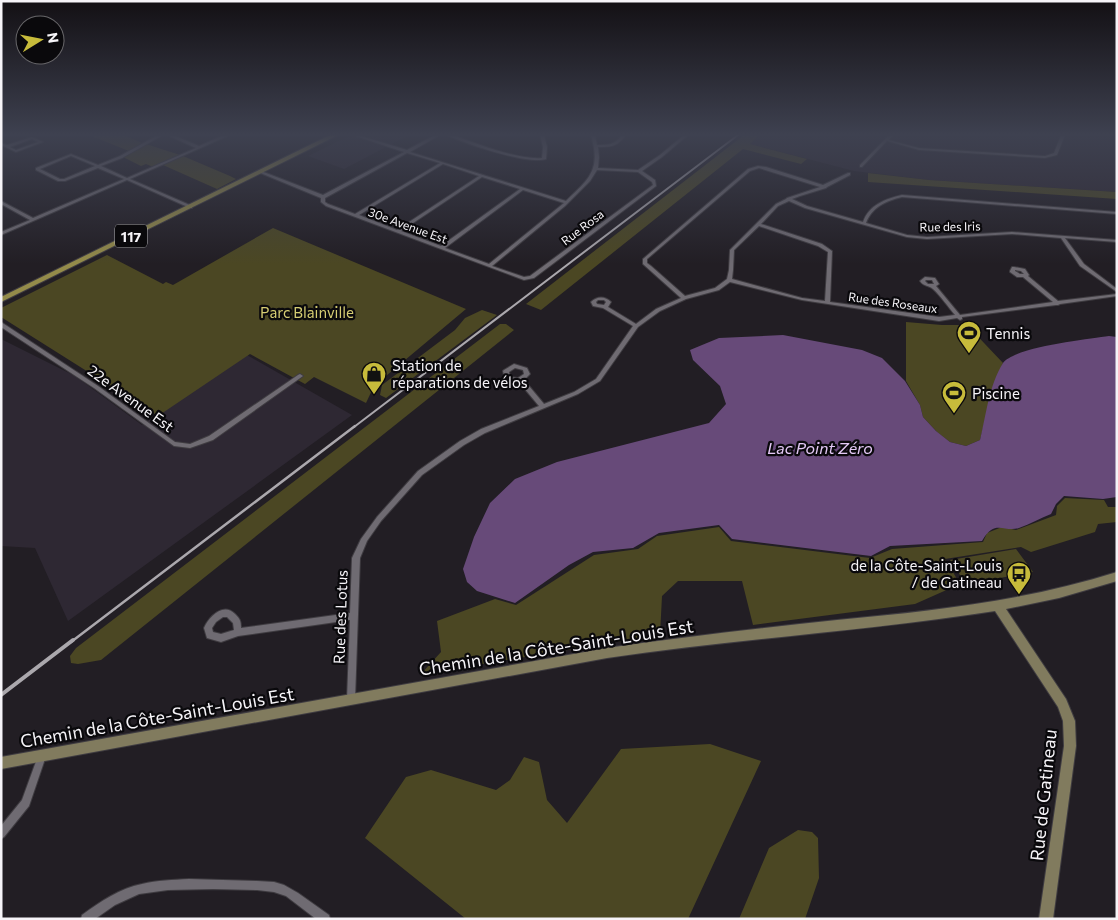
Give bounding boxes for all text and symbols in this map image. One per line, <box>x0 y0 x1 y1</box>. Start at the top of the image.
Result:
north arrow <box>15 15 65 65</box>
text: N <box>44 31 63 44</box>
street label: 30e Avenue Est <box>367 204 449 246</box>
street label: Rue Rosa <box>558 206 606 248</box>
street label: Rue des Iris <box>919 218 981 234</box>
road number: 117 <box>115 225 147 248</box>
street label: Rue des Roseaux <box>847 289 939 315</box>
park label: Parc Blainville <box>260 303 354 321</box>
sports icon: Tennis <box>956 320 982 354</box>
place label: Tennis <box>986 324 1030 342</box>
place label: Station de réparations de vélos <box>392 356 528 391</box>
street label: 22e Avenue Est <box>84 361 178 435</box>
shop icon: Station de réparations de vélos <box>361 361 387 395</box>
sports icon: Piscine <box>941 380 967 414</box>
place label: Piscine <box>972 384 1020 402</box>
water label: Lac Point Zéro <box>767 438 873 457</box>
place label: de la Côte-Saint-Louis / de Gatineau <box>850 556 1002 591</box>
bus stop icon: de la Côte-Saint-Louis / de Gatineau <box>1006 561 1032 595</box>
street label: Rue des Lotus <box>329 569 351 664</box>
street label: Chemin de la Côte-Saint-Louis Est <box>417 614 695 680</box>
street label: Chemin de la Côte-Saint-Louis Est <box>18 682 296 752</box>
street label: Rue de Gatineau <box>1025 728 1061 862</box>

